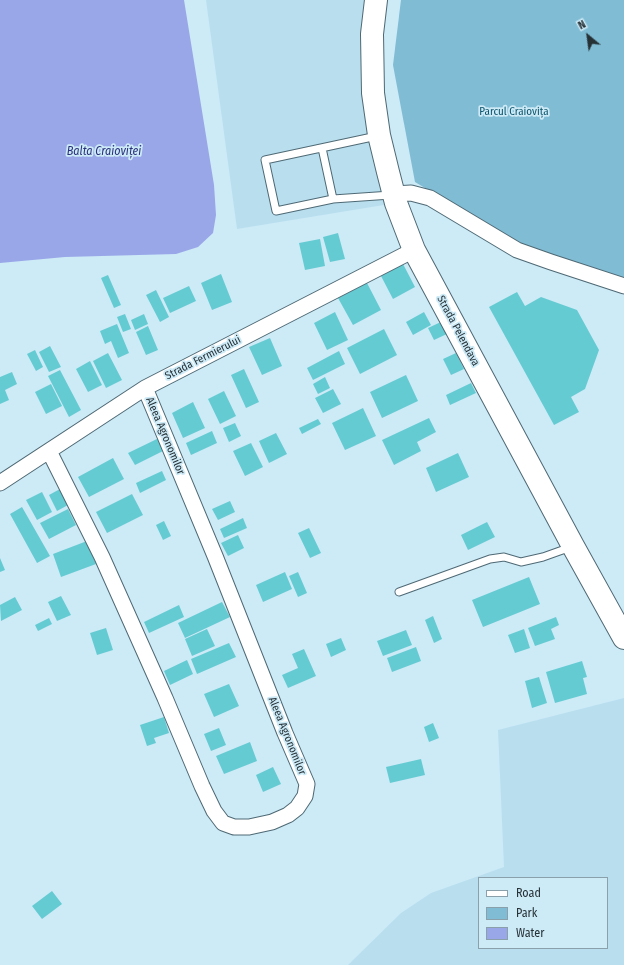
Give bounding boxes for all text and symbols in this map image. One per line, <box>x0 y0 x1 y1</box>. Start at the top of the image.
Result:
north arrow <box>568 16 608 56</box>
text: N <box>576 18 588 32</box>
park label: Parcul Craiovița <box>479 105 549 119</box>
water label: Balta Craioviței <box>67 145 141 159</box>
street label: Strada Pelendava <box>434 293 482 369</box>
street label: Strada Fermierului <box>163 333 243 383</box>
street label: Aleea Agronomilor <box>143 395 187 477</box>
street label: Aleea Agronomilor <box>265 695 309 777</box>
legend <box>478 877 608 949</box>
text: Road <box>516 886 541 900</box>
text: Park <box>516 906 537 920</box>
text: Water <box>516 926 544 940</box>

